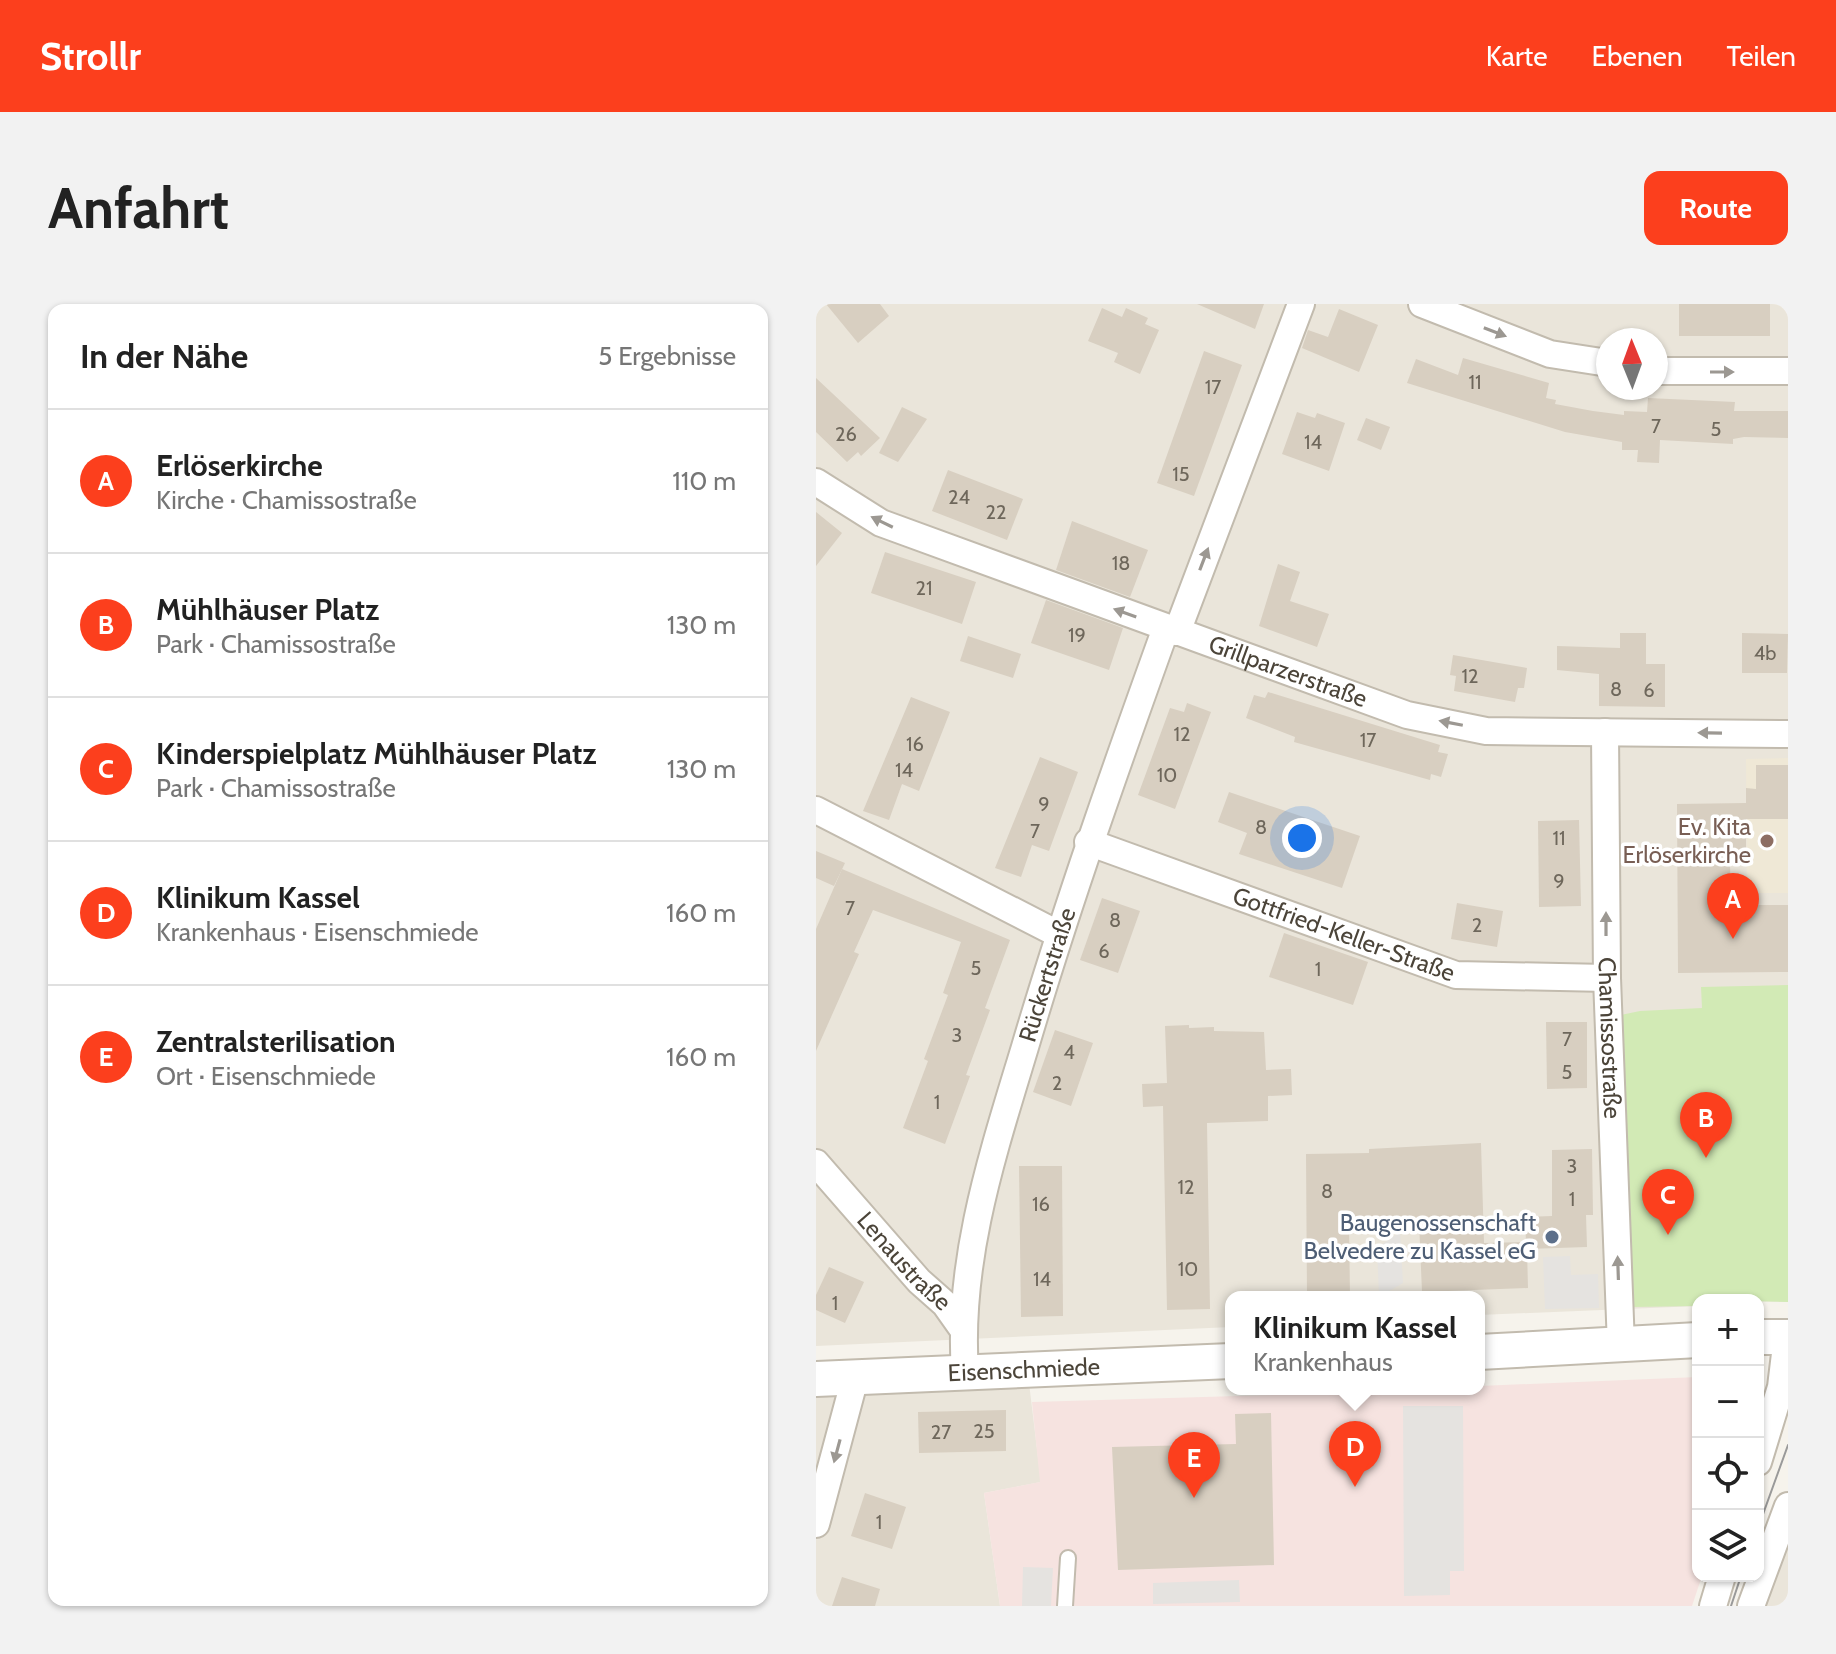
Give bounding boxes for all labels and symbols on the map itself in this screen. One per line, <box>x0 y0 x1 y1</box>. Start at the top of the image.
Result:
one-way arrow <box>1483 326 1507 339</box>
north arrow <box>1596 328 1668 400</box>
one-way arrow <box>1710 366 1735 378</box>
house number: 11 <box>1468 370 1482 394</box>
house number: 17 <box>1205 375 1221 399</box>
house number: 7 <box>1651 414 1661 438</box>
house number: 5 <box>1711 417 1721 441</box>
house number: 26 <box>835 422 857 446</box>
house number: 14 <box>1304 430 1322 454</box>
house number: 15 <box>1172 462 1190 486</box>
house number: 24 <box>948 485 970 509</box>
house number: 22 <box>986 500 1006 524</box>
one-way arrow <box>870 515 893 529</box>
one-way arrow <box>1199 547 1211 571</box>
house number: 18 <box>1112 551 1130 575</box>
house number: 21 <box>916 576 933 600</box>
one-way arrow <box>1113 606 1137 619</box>
house number: 19 <box>1068 623 1086 647</box>
street label: Grillparzerstraße <box>1205 629 1371 713</box>
house number: 4b <box>1754 641 1776 665</box>
house number: 12 <box>1462 664 1479 688</box>
house number: 8 <box>1610 677 1622 701</box>
house number: 6 <box>1643 678 1655 702</box>
one-way arrow <box>1438 717 1463 729</box>
house number: 12 <box>1174 722 1191 746</box>
one-way arrow <box>1697 727 1722 739</box>
house number: 17 <box>1360 728 1376 752</box>
house number: 16 <box>906 732 924 756</box>
house number: 14 <box>895 758 913 782</box>
house number: 10 <box>1157 763 1177 787</box>
house number: 9 <box>1038 792 1050 816</box>
place label: Ev. Kita Erlöserkirche <box>1622 812 1751 869</box>
house number: 8 <box>1255 815 1267 839</box>
your location <box>1282 818 1322 858</box>
house number: 7 <box>1030 819 1040 843</box>
house number: 11 <box>1552 826 1566 850</box>
marker: Ev. Kita Erlöserkirche <box>1758 832 1776 850</box>
house number: 9 <box>1553 869 1565 893</box>
pin: A <box>1707 873 1759 939</box>
street label: Gottfried-Keller-Straße <box>1229 881 1459 987</box>
house number: 7 <box>845 896 855 920</box>
street label: Rückertstraße <box>1012 904 1082 1045</box>
house number: 8 <box>1109 908 1121 932</box>
one-way arrow <box>1600 911 1612 936</box>
house number: 2 <box>1472 913 1482 937</box>
house number: 6 <box>1098 939 1110 963</box>
house number: 5 <box>971 956 981 980</box>
house number: 1 <box>1315 957 1321 981</box>
street label: Chamissostraße <box>1593 957 1627 1119</box>
house number: 3 <box>952 1023 962 1047</box>
house number: 7 <box>1562 1027 1572 1051</box>
house number: 4 <box>1063 1040 1075 1064</box>
house number: 5 <box>1562 1060 1572 1084</box>
house number: 2 <box>1052 1071 1062 1095</box>
house number: 1 <box>934 1090 940 1114</box>
pin: B <box>1680 1092 1732 1158</box>
house number: 3 <box>1567 1154 1577 1178</box>
pin: C <box>1642 1169 1694 1235</box>
house number: 12 <box>1178 1175 1195 1199</box>
house number: 8 <box>1321 1179 1333 1203</box>
house number: 1 <box>1569 1187 1575 1211</box>
house number: 16 <box>1032 1192 1050 1216</box>
street label: Lenaustraße <box>851 1206 957 1316</box>
place label: Baugenossenschaft Belvedere zu Kassel eG <box>1304 1208 1536 1265</box>
marker: Baugenossenschaft Belvedere zu Kassel eG <box>1543 1228 1561 1246</box>
one-way arrow <box>1611 1255 1624 1280</box>
house number: 10 <box>1178 1257 1198 1281</box>
house number: 14 <box>1033 1267 1051 1291</box>
house number: 1 <box>832 1291 838 1315</box>
street label: Eisenschmiede <box>947 1352 1101 1387</box>
house number: 25 <box>973 1419 995 1443</box>
house number: 27 <box>931 1420 951 1444</box>
pin: D <box>1329 1421 1381 1487</box>
pin: E <box>1168 1432 1220 1498</box>
one-way arrow <box>830 1439 842 1464</box>
house number: 1 <box>876 1510 882 1534</box>

